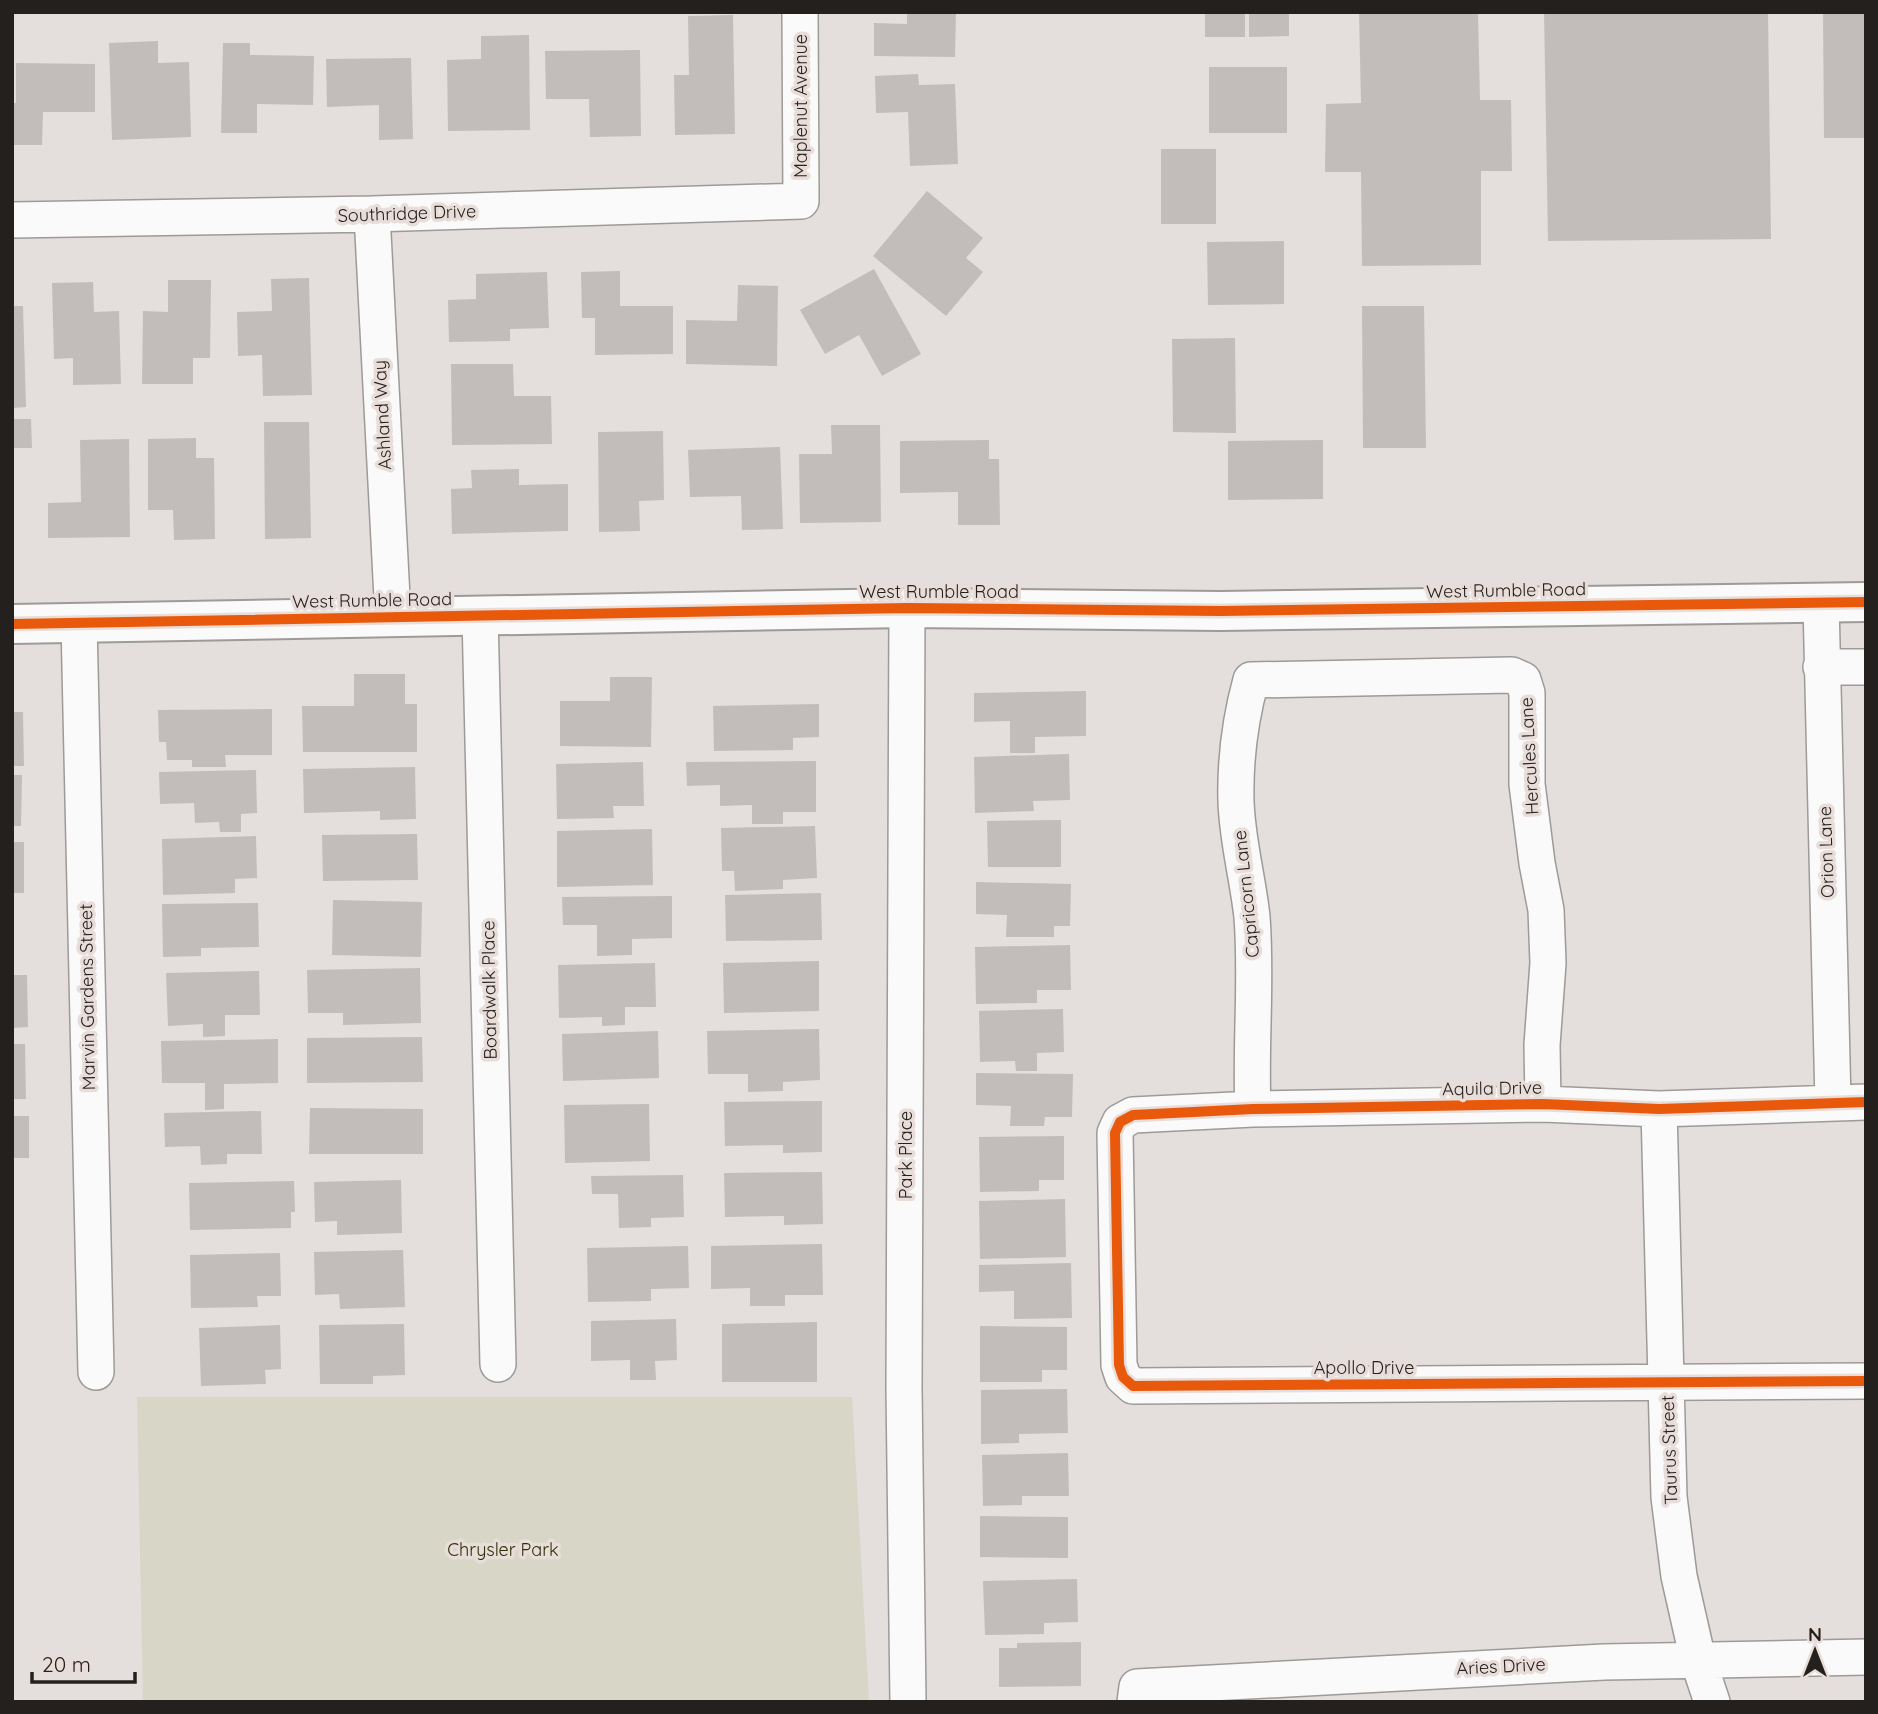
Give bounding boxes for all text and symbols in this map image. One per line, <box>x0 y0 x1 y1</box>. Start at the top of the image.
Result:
street label: Maplenut Avenue <box>789 34 812 178</box>
street label: Southridge Drive <box>337 199 477 227</box>
street label: Ashland Way <box>368 359 396 471</box>
street label: West Rumble Road <box>1426 577 1586 603</box>
street label: West Rumble Road <box>859 580 1019 603</box>
street label: West Rumble Road <box>292 587 452 613</box>
street label: Hercules Lane <box>1514 697 1544 815</box>
street label: Orion Lane <box>1813 806 1839 898</box>
street label: Capricorn Lane <box>1228 829 1264 959</box>
street label: Marvin Gardens Street <box>74 904 100 1090</box>
street label: Boardwalk Place <box>476 920 502 1060</box>
street label: Aquila Drive <box>1442 1076 1542 1100</box>
street label: Park Place <box>894 1111 917 1199</box>
street label: Apollo Drive <box>1314 1356 1414 1379</box>
street label: Taurus Street <box>1656 1395 1682 1505</box>
park label: Chrysler Park <box>447 1538 559 1561</box>
north arrow <box>1780 1616 1850 1686</box>
text: N <box>1808 1622 1822 1646</box>
scale bar <box>32 1640 135 1684</box>
text: 20 m <box>42 1651 91 1677</box>
street label: Aries Drive <box>1456 1652 1546 1680</box>

